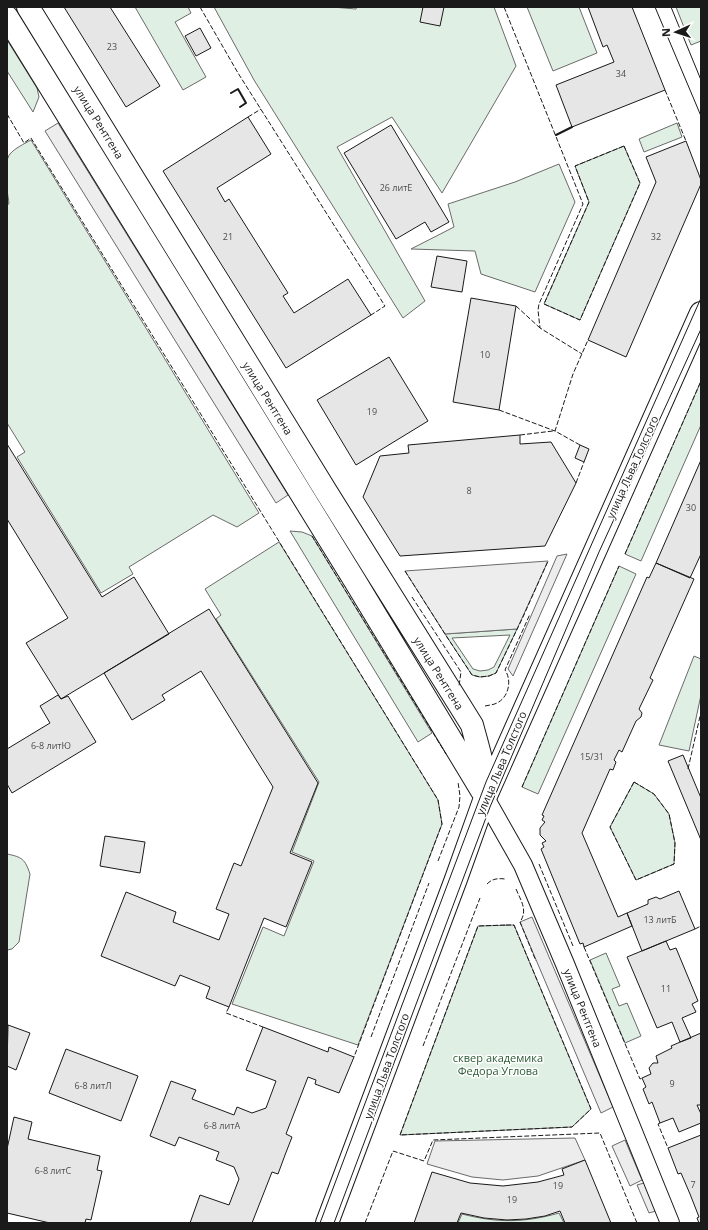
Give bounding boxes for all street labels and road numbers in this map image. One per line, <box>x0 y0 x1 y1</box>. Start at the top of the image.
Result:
street label: улица Рентгена <box>70 83 128 161</box>
street label: улица Рентгена <box>239 359 297 437</box>
street label: улица Льва Толстого <box>602 413 662 521</box>
street label: улица Рентгена <box>410 634 468 712</box>
street label: улица Льва Толстого <box>472 708 530 817</box>
street label: улица Рентгена <box>560 966 606 1050</box>
street label: улица Льва Толстого <box>360 1011 412 1121</box>

